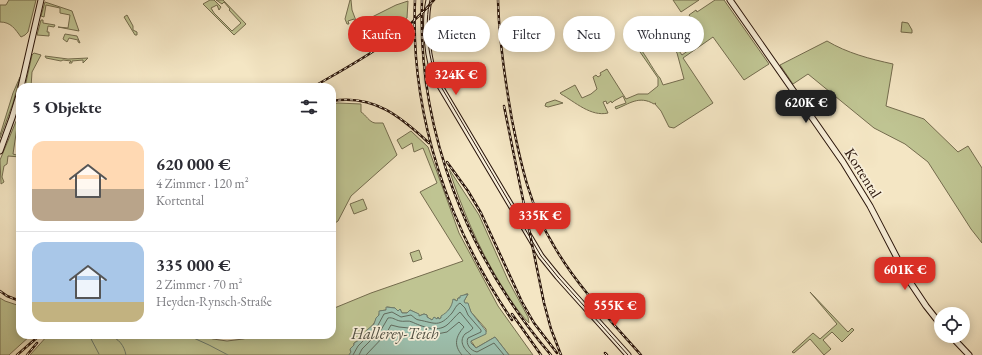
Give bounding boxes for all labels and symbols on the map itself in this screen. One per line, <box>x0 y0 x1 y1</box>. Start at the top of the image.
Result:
pin: 324K € <box>423 62 489 96</box>
pin: 620K € <box>773 90 839 124</box>
street label: Kortental <box>841 144 886 202</box>
pin: 335K € <box>507 203 573 237</box>
pin: 601K € <box>872 257 938 291</box>
pin: 555K € <box>582 293 648 327</box>
water label: Hallerey-Teich <box>350 323 439 344</box>

